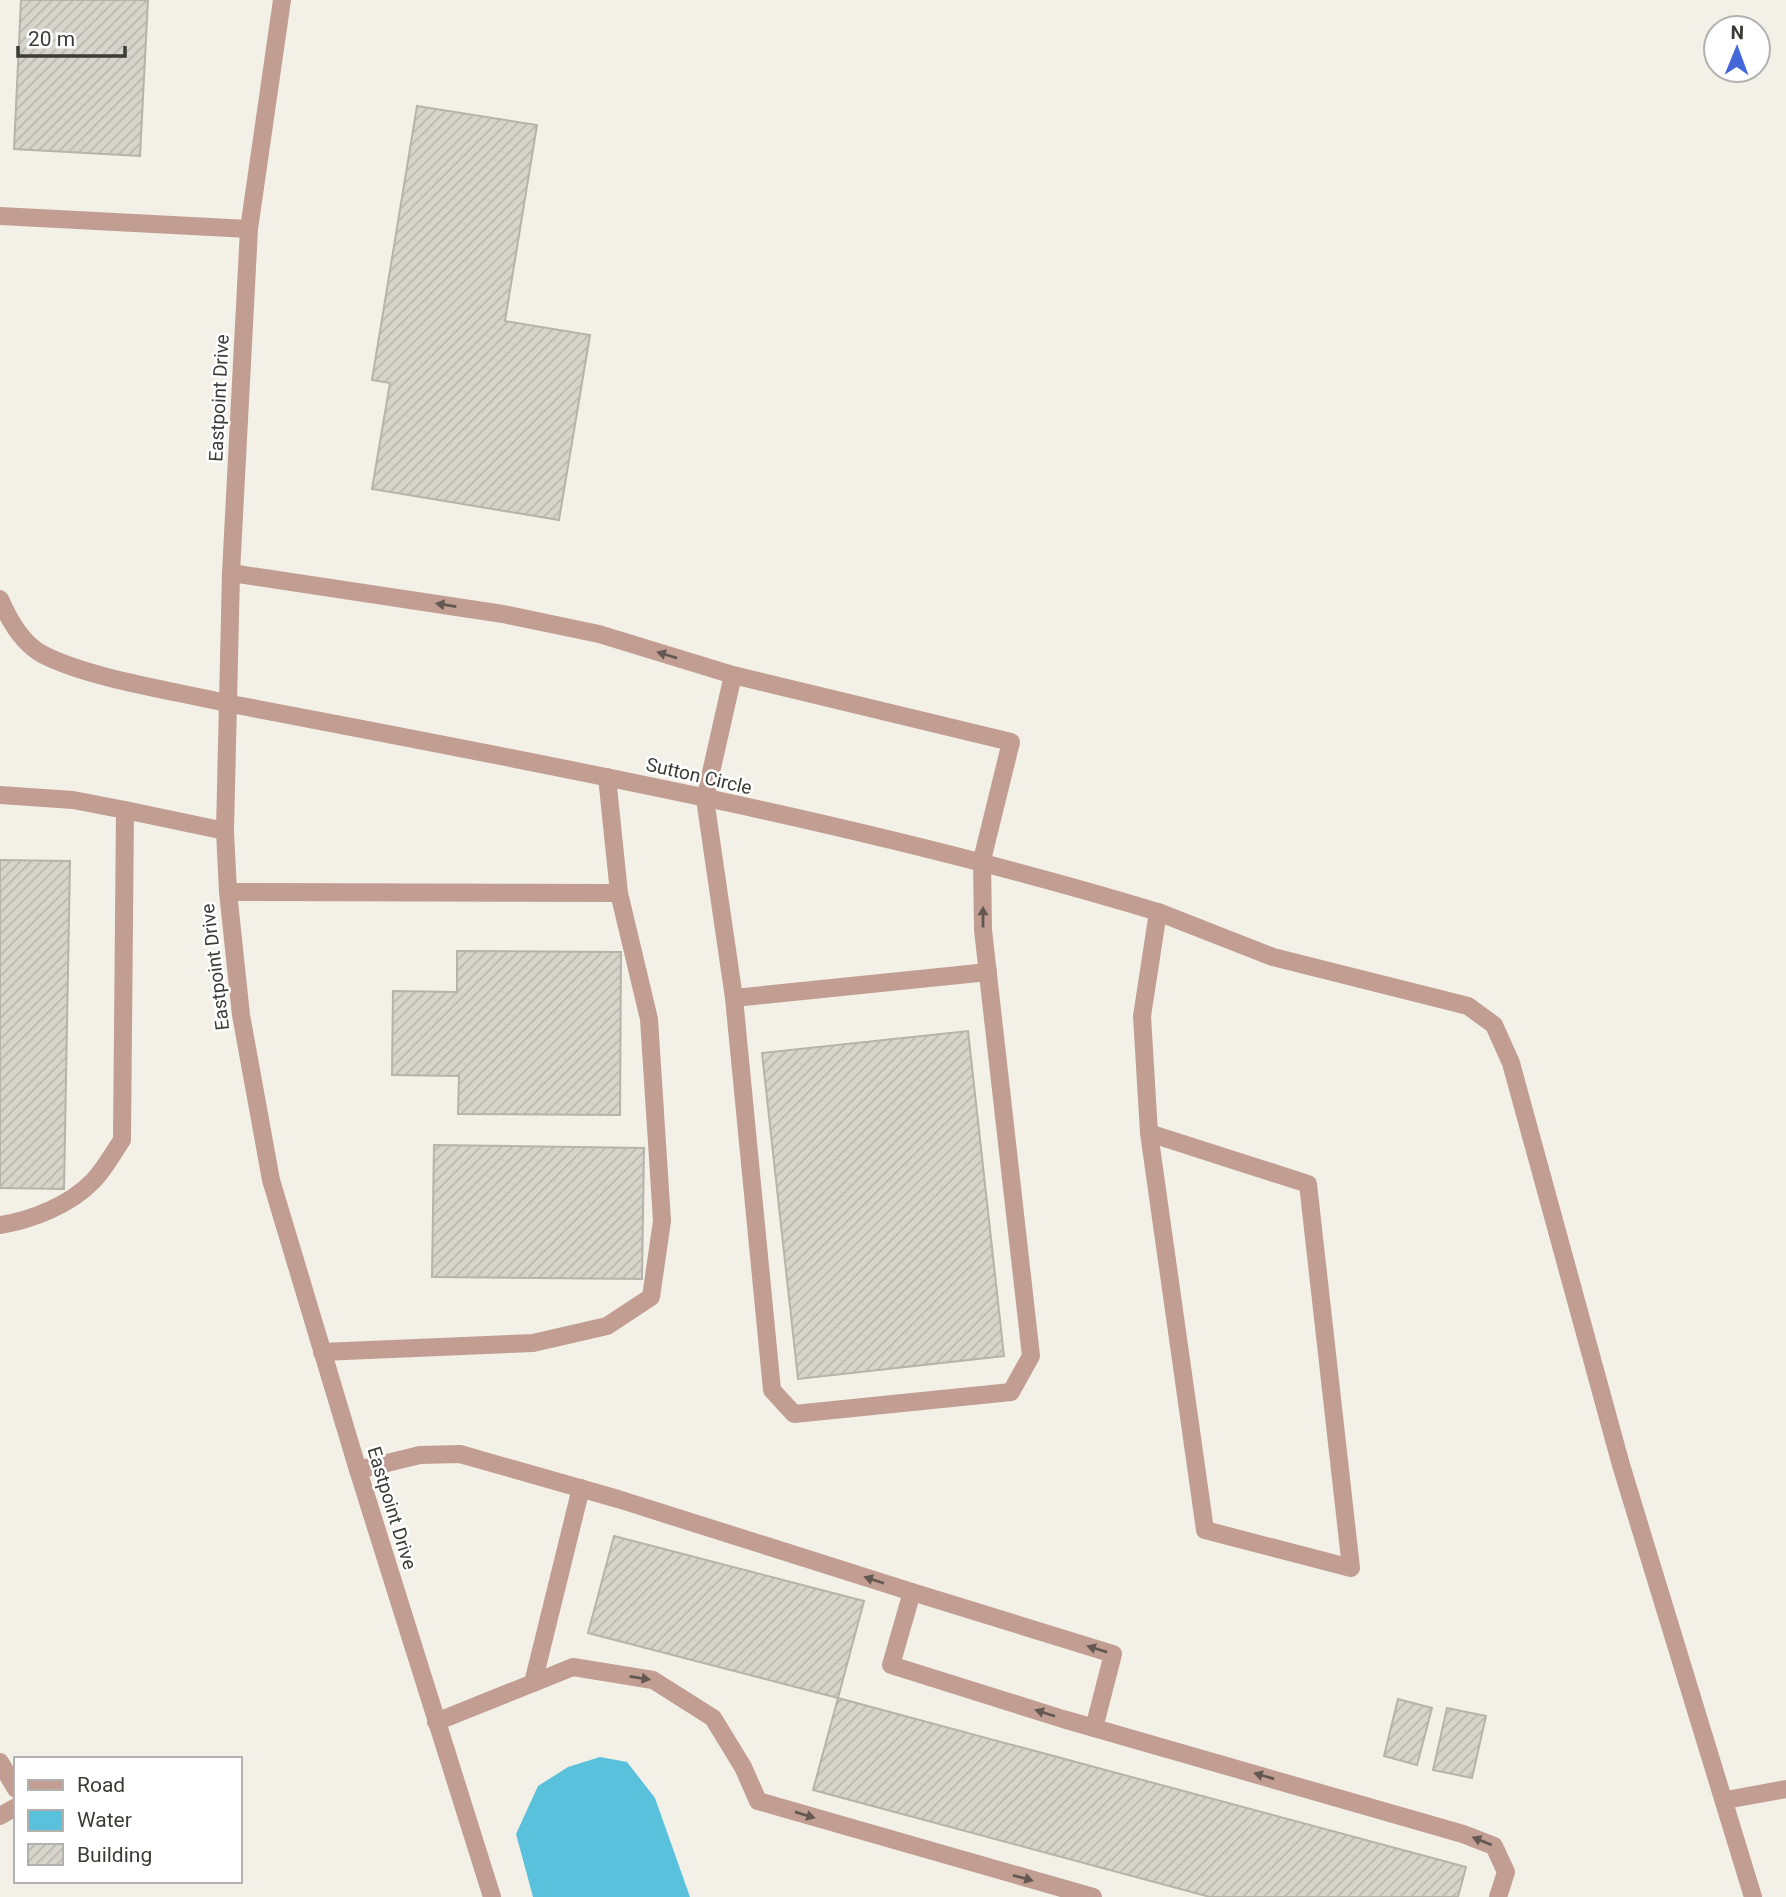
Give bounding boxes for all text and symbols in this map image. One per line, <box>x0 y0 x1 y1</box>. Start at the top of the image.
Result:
scale bar <box>18 14 124 58</box>
north arrow <box>1702 14 1772 84</box>
text: N <box>1730 21 1744 44</box>
text: 20 m <box>28 27 75 51</box>
street label: Eastpoint Drive <box>204 334 234 462</box>
one-way arrow <box>435 599 457 610</box>
one-way arrow <box>657 650 678 660</box>
street label: Sutton Circle <box>644 753 754 799</box>
street label: Eastpoint Drive <box>196 902 234 1032</box>
one-way arrow <box>977 905 988 927</box>
street label: Eastpoint Drive <box>362 1444 422 1572</box>
one-way arrow <box>863 1574 884 1584</box>
one-way arrow <box>1086 1644 1107 1654</box>
one-way arrow <box>630 1673 652 1684</box>
one-way arrow <box>1034 1708 1055 1718</box>
legend <box>14 1757 242 1883</box>
one-way arrow <box>1253 1771 1274 1781</box>
text: Road <box>77 1773 125 1797</box>
text: Water <box>77 1808 132 1832</box>
one-way arrow <box>795 1811 816 1821</box>
one-way arrow <box>1471 1835 1492 1846</box>
text: Building <box>77 1843 152 1867</box>
one-way arrow <box>1013 1873 1035 1884</box>

